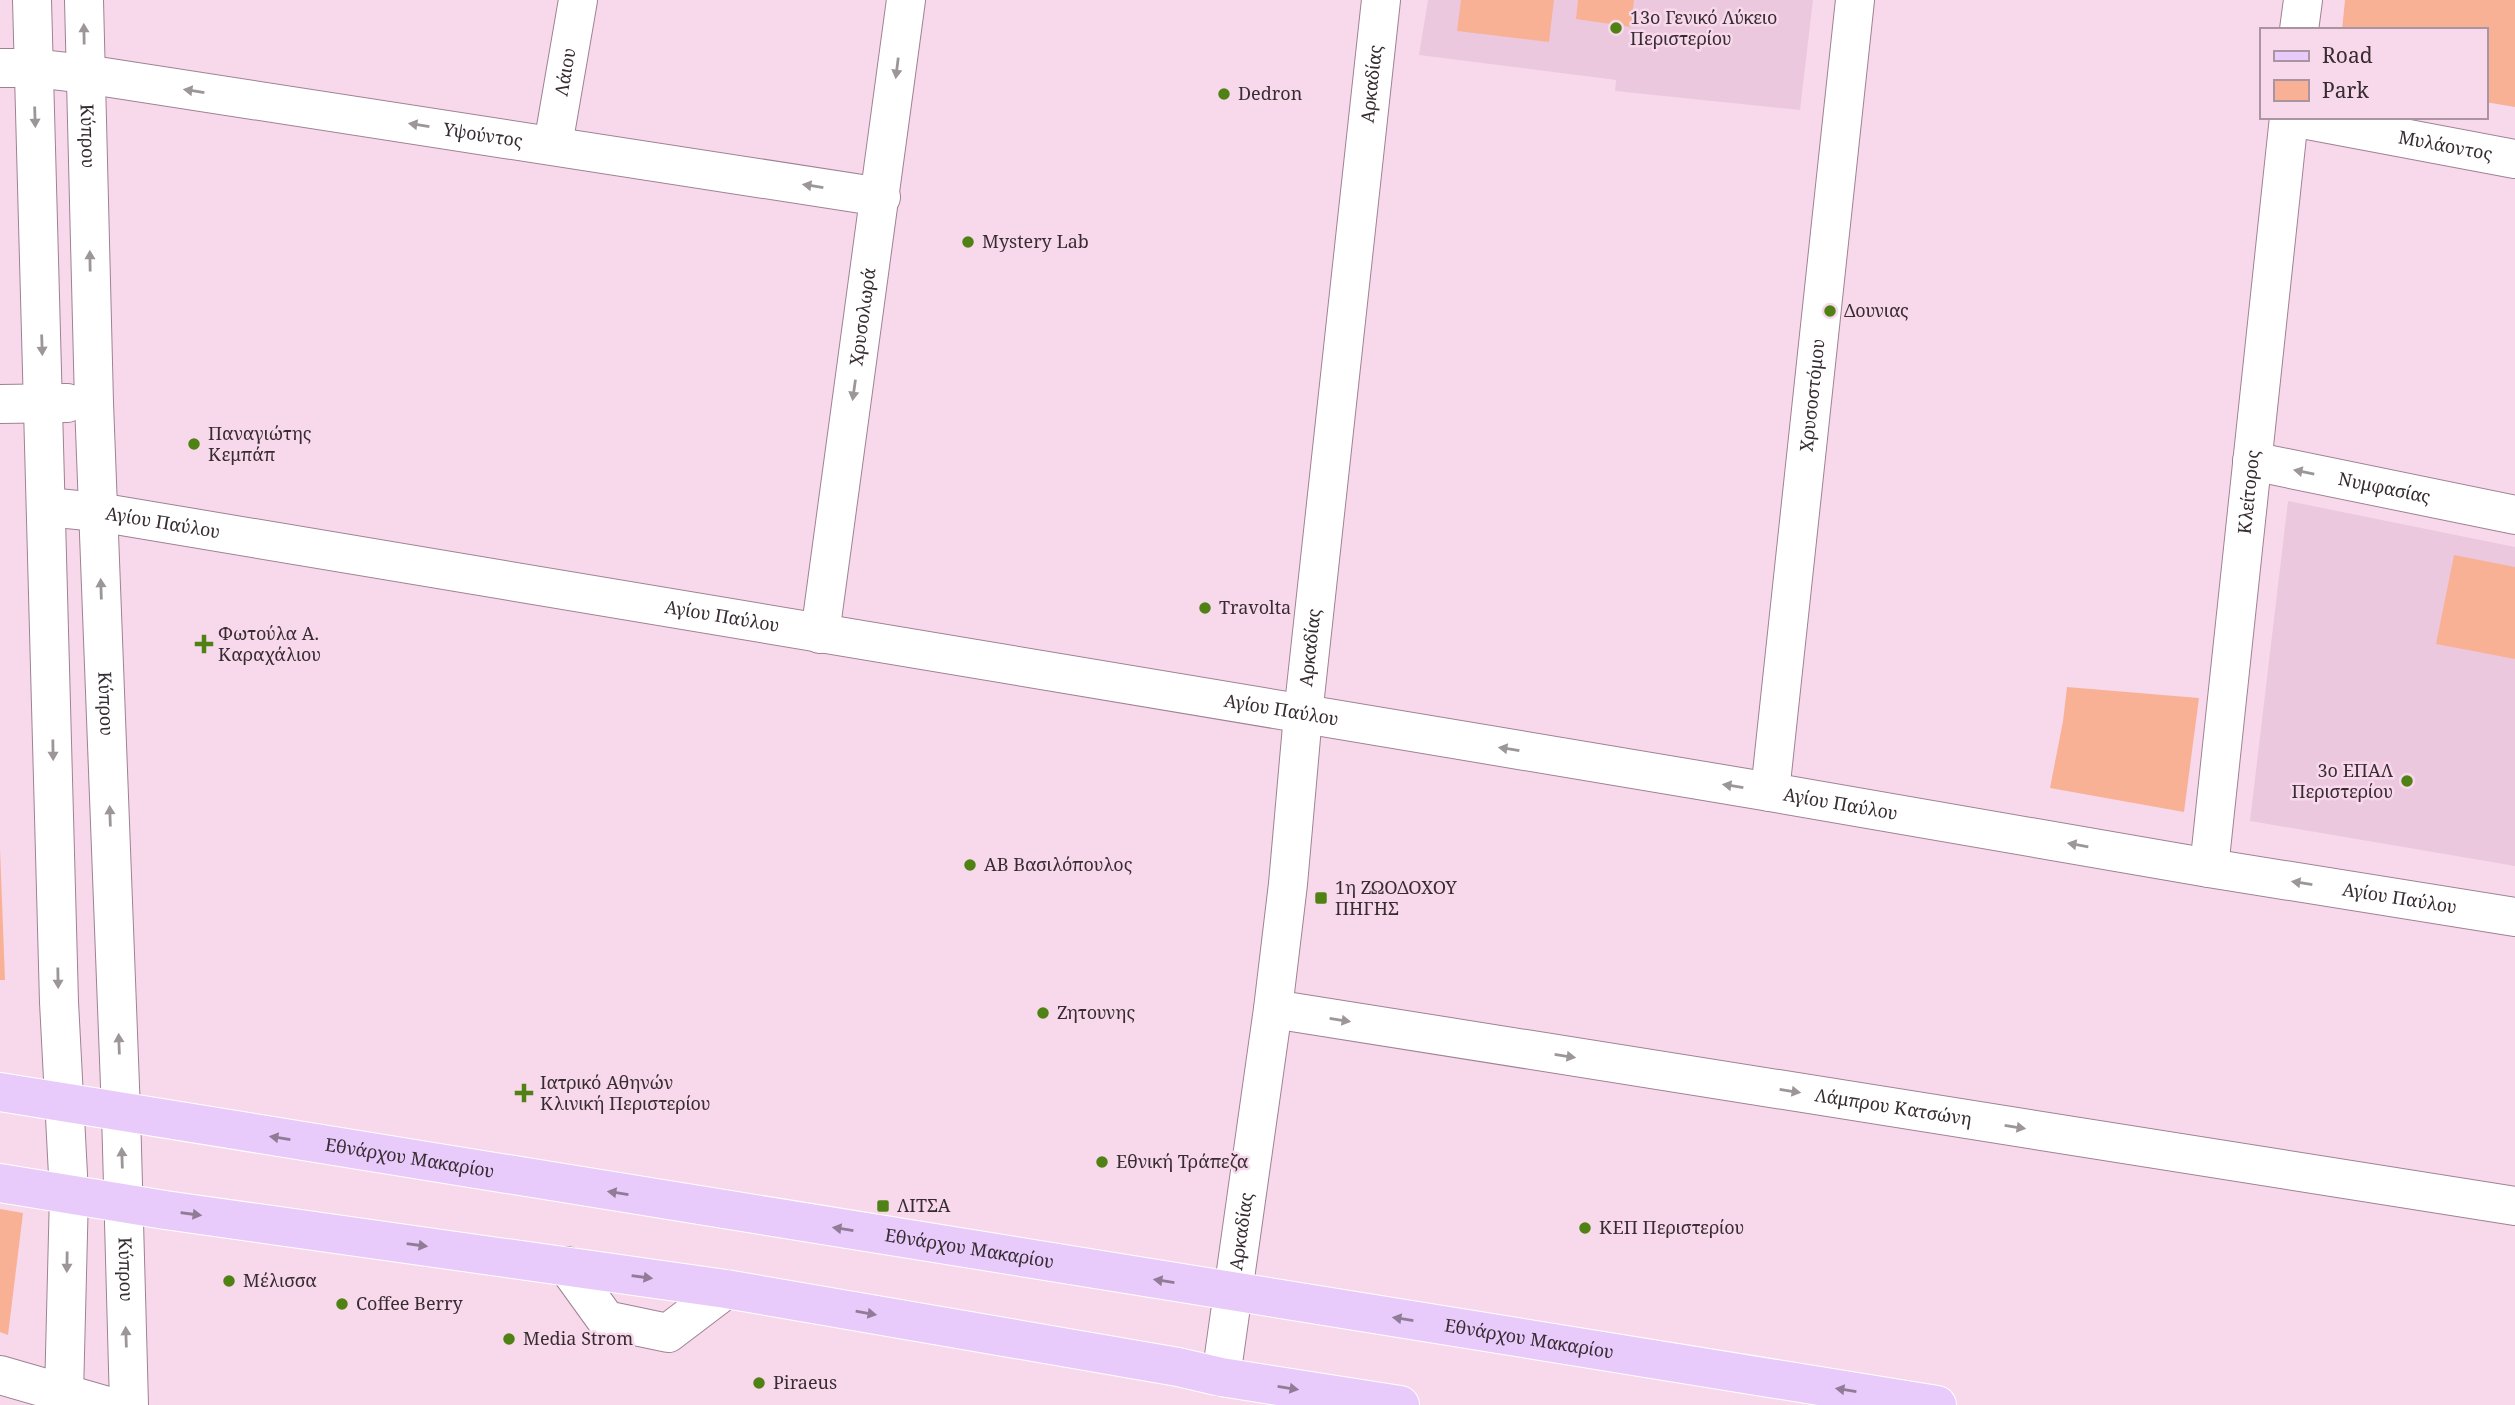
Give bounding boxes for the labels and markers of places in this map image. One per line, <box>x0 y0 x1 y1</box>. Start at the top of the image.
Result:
place label: 13ο Γενικό Λύκειο Περιστερίου <box>1630 5 1777 50</box>
marker: 13ο Γενικό Λύκειο Περιστερίου <box>1608 20 1624 36</box>
place label: Dedron <box>1238 81 1303 105</box>
marker: Dedron <box>1216 86 1232 102</box>
place label: Mystery Lab <box>982 229 1089 253</box>
marker: Mystery Lab <box>960 234 976 250</box>
place label: Δουνιας <box>1844 298 1909 322</box>
marker: Δουνιας <box>1822 303 1838 319</box>
place label: Παναγιώτης Κεμπάπ <box>208 421 312 466</box>
marker: Παναγιώτης Κεμπάπ <box>186 436 202 452</box>
place label: Travolta <box>1219 595 1291 619</box>
marker: Travolta <box>1197 600 1213 616</box>
place label: Φωτούλα Α. Καραχάλιου <box>218 621 321 666</box>
marker: Φωτούλα Α. Καραχάλιου <box>196 636 212 652</box>
place label: 3ο ΕΠΑΛ Περιστερίου <box>2291 758 2394 803</box>
marker: 3ο ΕΠΑΛ Περιστερίου <box>2399 773 2415 789</box>
place label: ΑΒ Βασιλόπουλος <box>984 852 1133 876</box>
marker: ΑΒ Βασιλόπουλος <box>962 857 978 873</box>
place label: 1η ΖΩΟΔΟΧΟΥ ΠΗΓΗΣ <box>1335 875 1458 920</box>
marker: 1η ΖΩΟΔΟΧΟΥ ΠΗΓΗΣ <box>1313 890 1329 906</box>
place label: Ζητουνης <box>1057 1000 1135 1024</box>
marker: Ζητουνης <box>1035 1005 1051 1021</box>
place label: Ιατρικό Αθηνών Κλινική Περιστερίου <box>540 1070 711 1115</box>
marker: Ιατρικό Αθηνών Κλινική Περιστερίου <box>514 1083 534 1103</box>
place label: Εθνική Τράπεζα <box>1116 1149 1249 1173</box>
marker: Εθνική Τράπεζα <box>1094 1154 1110 1170</box>
place label: ΛΙΤΣΑ <box>897 1193 951 1217</box>
marker: ΛΙΤΣΑ <box>875 1198 891 1214</box>
place label: ΚΕΠ Περιστερίου <box>1599 1215 1744 1239</box>
marker: ΚΕΠ Περιστερίου <box>1577 1220 1593 1236</box>
place label: Μέλισσα <box>243 1268 317 1292</box>
marker: Μέλισσα <box>221 1273 237 1289</box>
place label: Coffee Berry <box>356 1291 463 1315</box>
marker: Coffee Berry <box>334 1296 350 1312</box>
place label: Media Strom <box>523 1326 633 1350</box>
marker: Media Strom <box>501 1331 517 1347</box>
place label: Piraeus <box>773 1370 837 1394</box>
marker: Piraeus <box>751 1375 767 1391</box>

